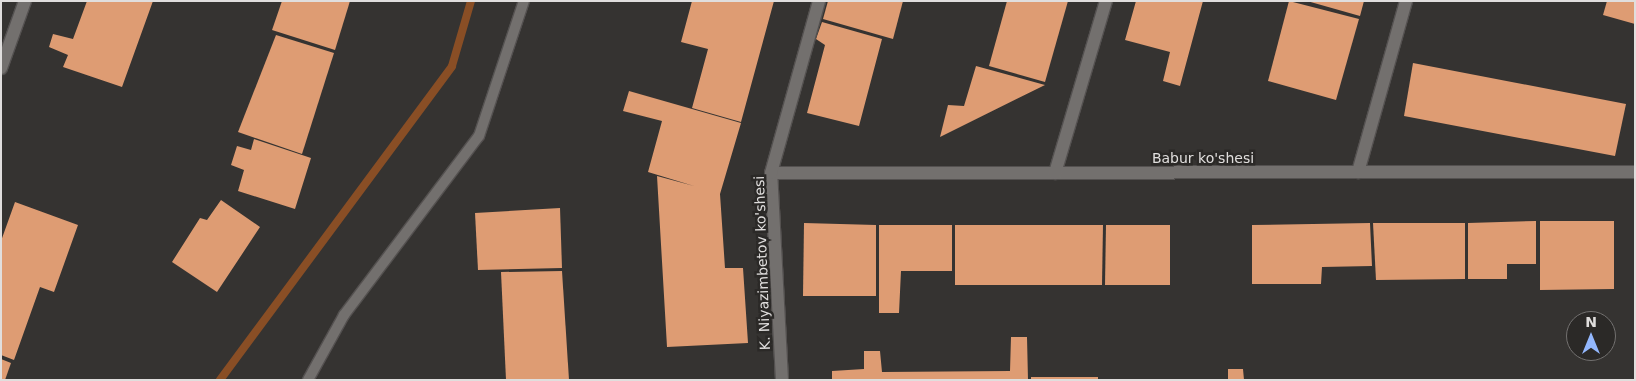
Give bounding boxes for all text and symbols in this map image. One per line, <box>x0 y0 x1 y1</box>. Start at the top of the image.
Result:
street label: Babur ko'shesi <box>1152 150 1254 166</box>
street label: K. Niyazimbetov ko'shesi <box>751 176 773 350</box>
north arrow <box>1566 311 1616 361</box>
text: N <box>1585 314 1597 330</box>

